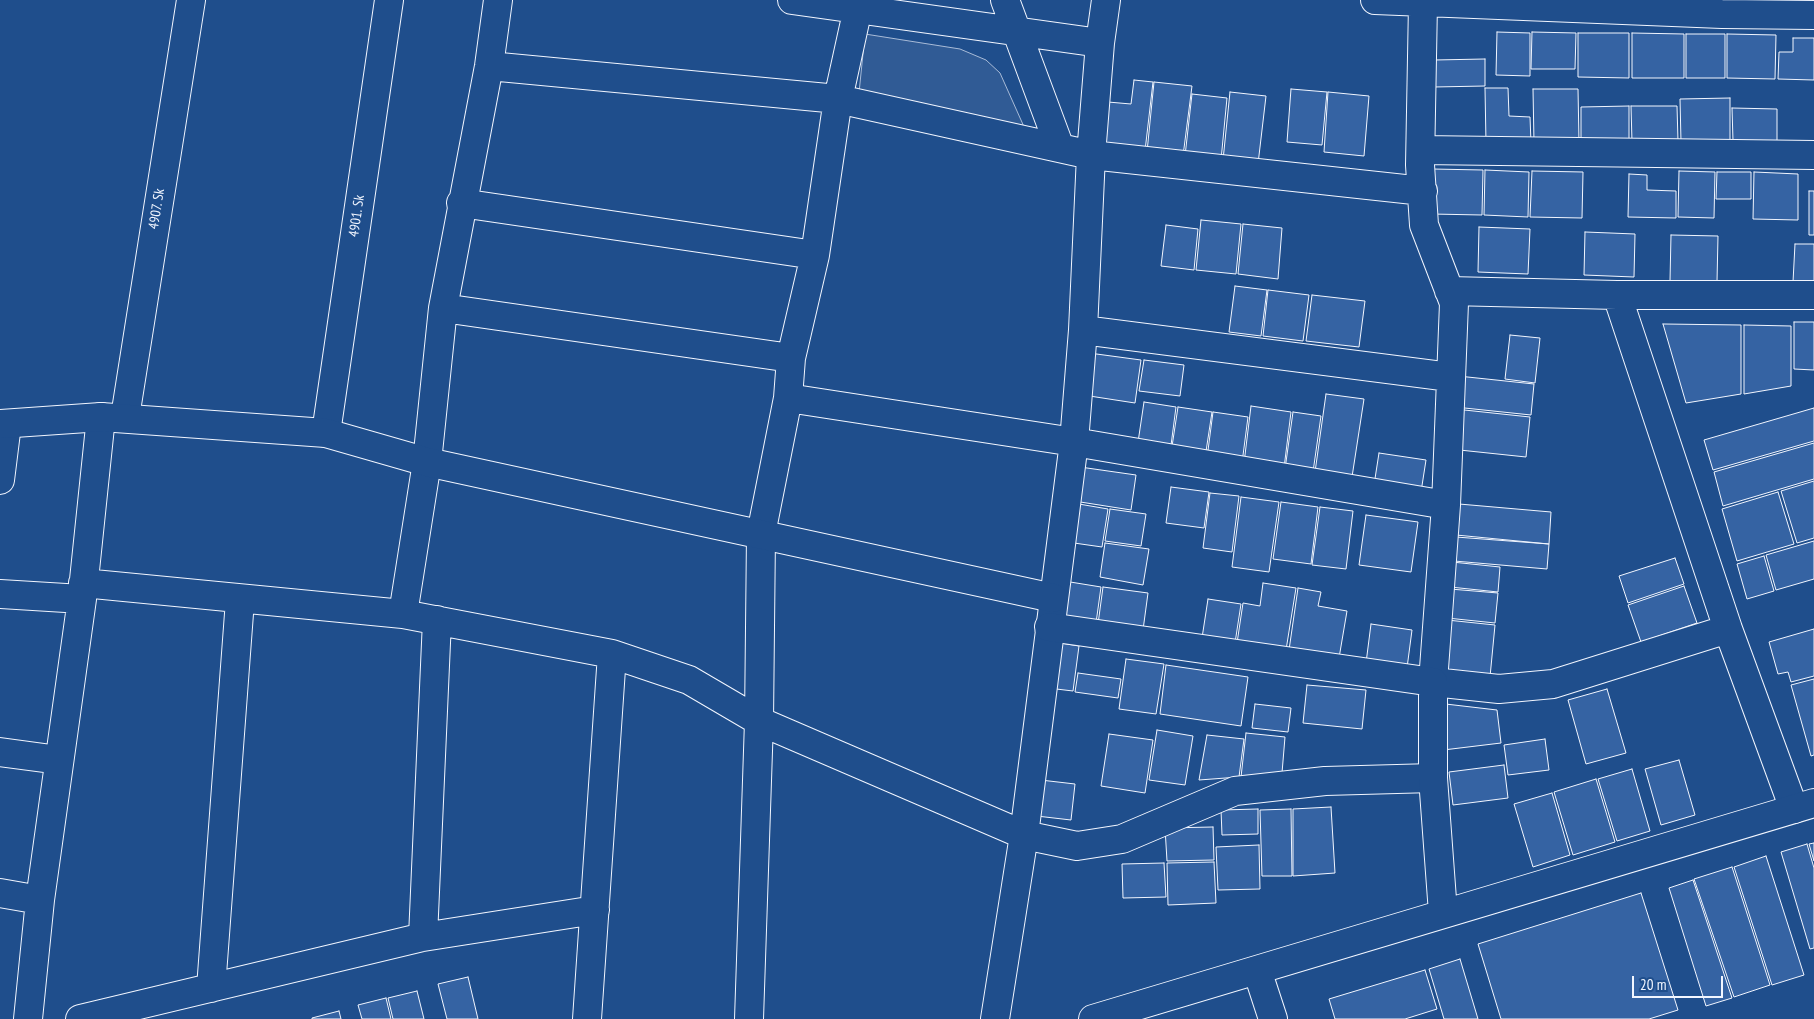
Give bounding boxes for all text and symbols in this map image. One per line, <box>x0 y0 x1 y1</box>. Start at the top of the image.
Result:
street label: 4907. Sk <box>146 188 168 230</box>
street label: 4901. Sk <box>346 194 368 238</box>
scale bar <box>1634 966 1725 998</box>
text: 20 m <box>1640 975 1666 994</box>

